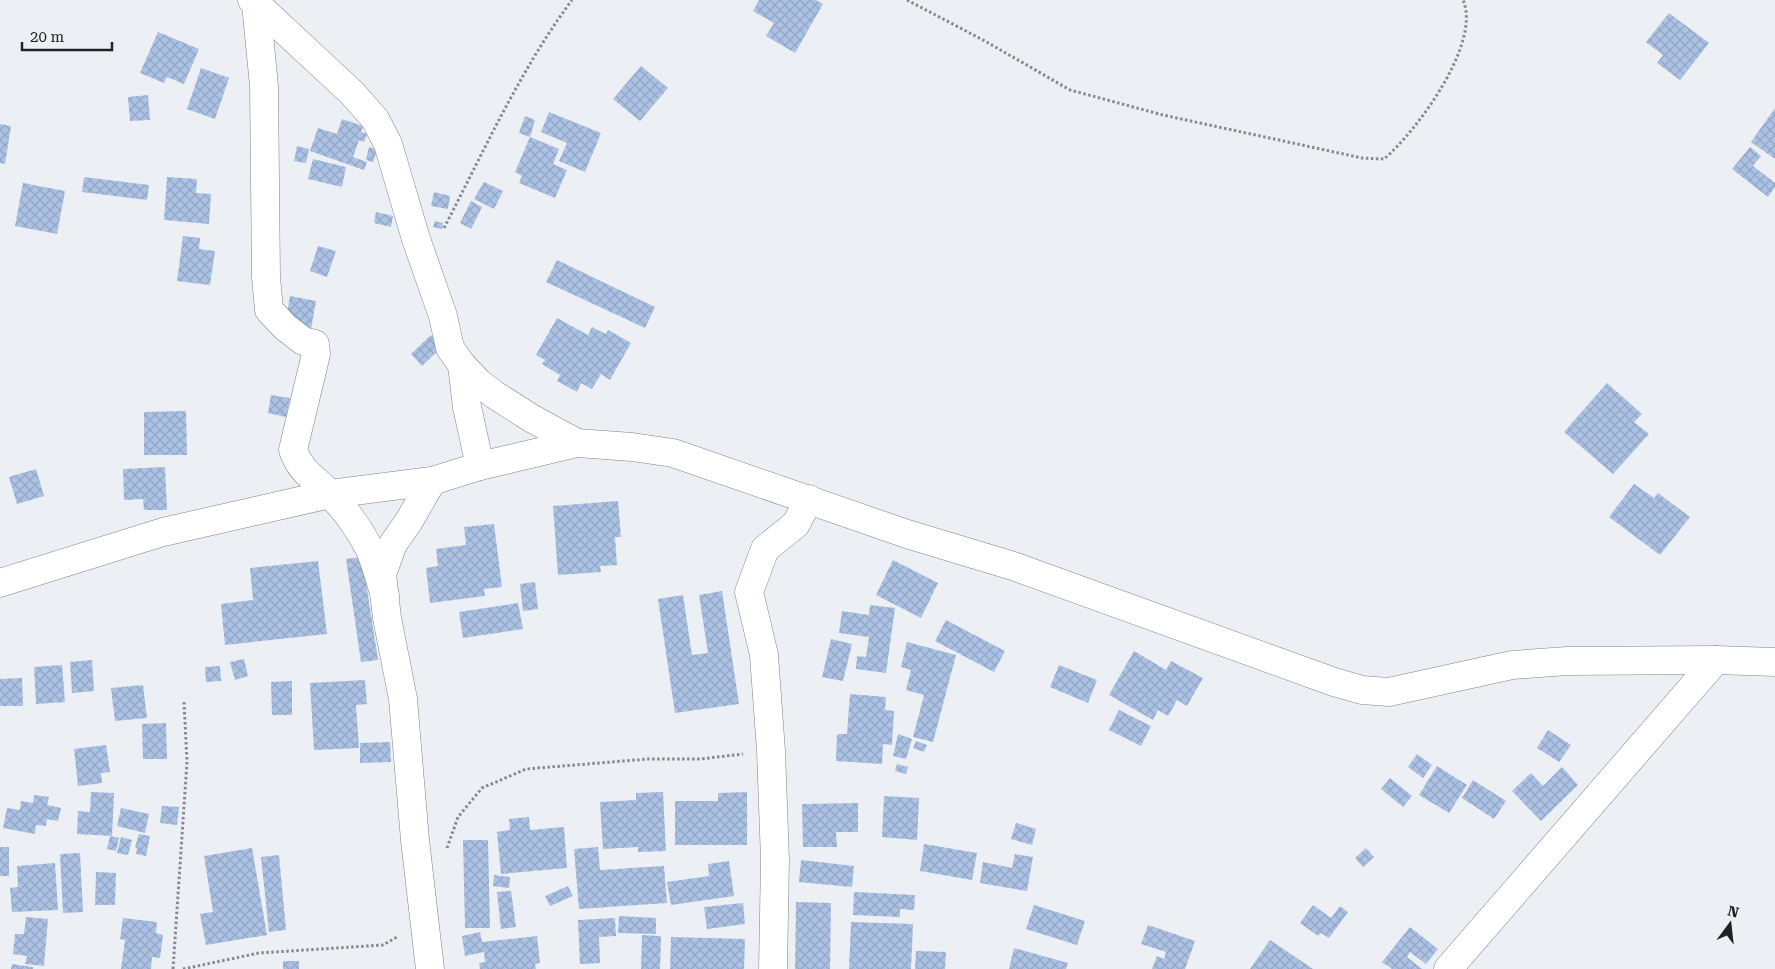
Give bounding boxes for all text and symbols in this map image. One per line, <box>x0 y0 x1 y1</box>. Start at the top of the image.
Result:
scale bar <box>22 20 112 52</box>
text: 20 m <box>30 28 65 46</box>
north arrow <box>1705 899 1755 949</box>
text: N <box>1726 902 1741 921</box>

